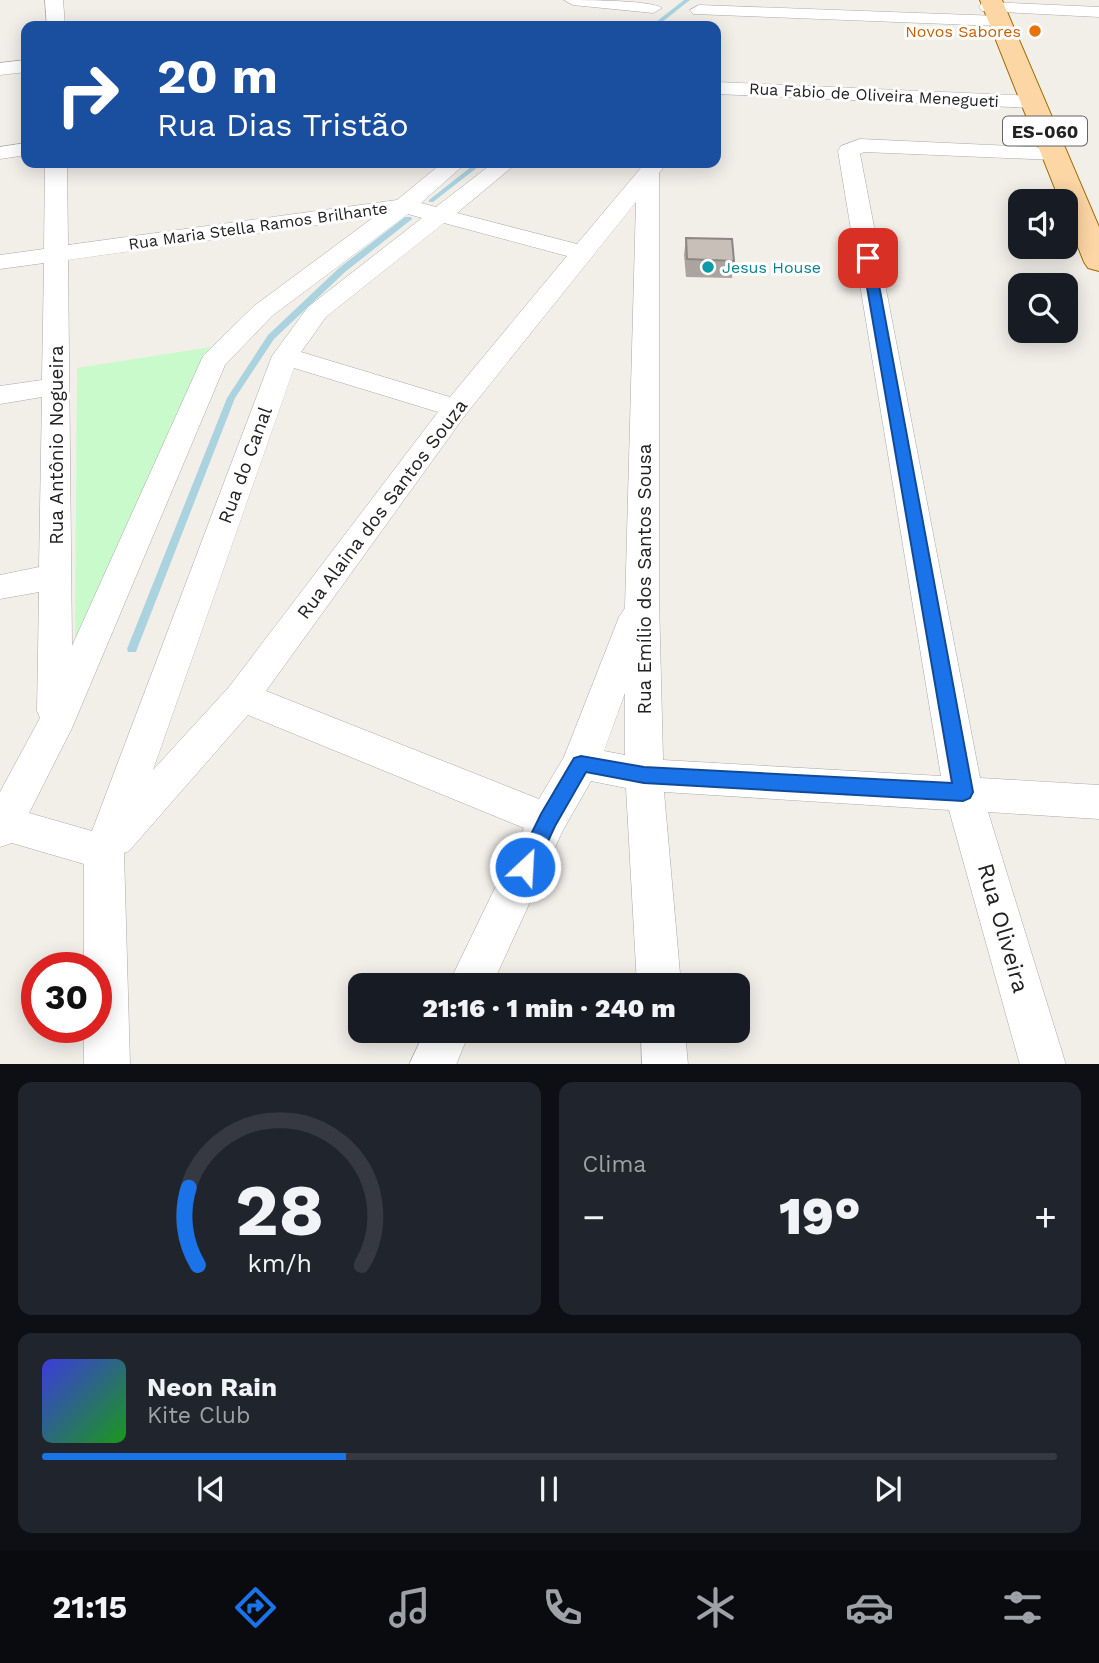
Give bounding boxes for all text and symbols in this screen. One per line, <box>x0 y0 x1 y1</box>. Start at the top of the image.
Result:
place label: Novos Sabores <box>905 22 1021 41</box>
marker: Novos Sabores <box>1027 23 1043 39</box>
text: 20 m <box>157 47 278 105</box>
icon: right <box>42 49 133 140</box>
street label: Rua Fabio de Oliveira Menegueti <box>749 79 999 111</box>
text: Rua Dias Tristão <box>157 106 409 144</box>
road number: ES-060 <box>1003 116 1087 146</box>
map controls <box>1008 189 1078 343</box>
button: sound <box>1008 189 1078 259</box>
street label: Rua Maria Stella Ramos Brilhante <box>127 198 389 254</box>
pin <box>838 228 898 288</box>
icon: arrive <box>849 239 887 277</box>
place label: Jesus House <box>722 258 821 277</box>
marker: Jesus House <box>700 259 716 275</box>
button: search <box>1008 273 1078 343</box>
street label: Rua Antônio Nogueira <box>45 345 68 545</box>
street label: Rua Alaina dos Santos Souza <box>292 394 472 623</box>
street label: Rua do Canal <box>213 403 277 527</box>
street label: Rua Emílio dos Santos Sousa <box>633 443 656 715</box>
position arrow <box>488 830 562 904</box>
street label: Rua Oliveira <box>972 860 1034 996</box>
speed limit sign: 30 <box>21 952 112 1043</box>
text: 21:16 · 1 min · 240 m <box>422 993 676 1023</box>
text: Clima <box>583 1151 646 1178</box>
text: 28 <box>235 1167 324 1253</box>
text: 19° <box>779 1186 861 1247</box>
text: − <box>583 1195 605 1239</box>
text: + <box>1034 1195 1057 1239</box>
text: km/h <box>247 1248 311 1277</box>
text: Neon Rain <box>147 1372 277 1402</box>
text: Kite Club <box>147 1402 250 1429</box>
icon: previous <box>192 1470 230 1508</box>
icon: pause <box>530 1470 568 1508</box>
icon: next <box>869 1470 907 1508</box>
icon: directions <box>231 1583 280 1632</box>
icon: music <box>385 1583 434 1632</box>
icon: phone <box>538 1583 587 1632</box>
icon: climate <box>691 1583 740 1632</box>
icon: car <box>845 1583 894 1632</box>
icon: filters <box>998 1583 1047 1632</box>
text: 21:15 <box>52 1588 127 1626</box>

